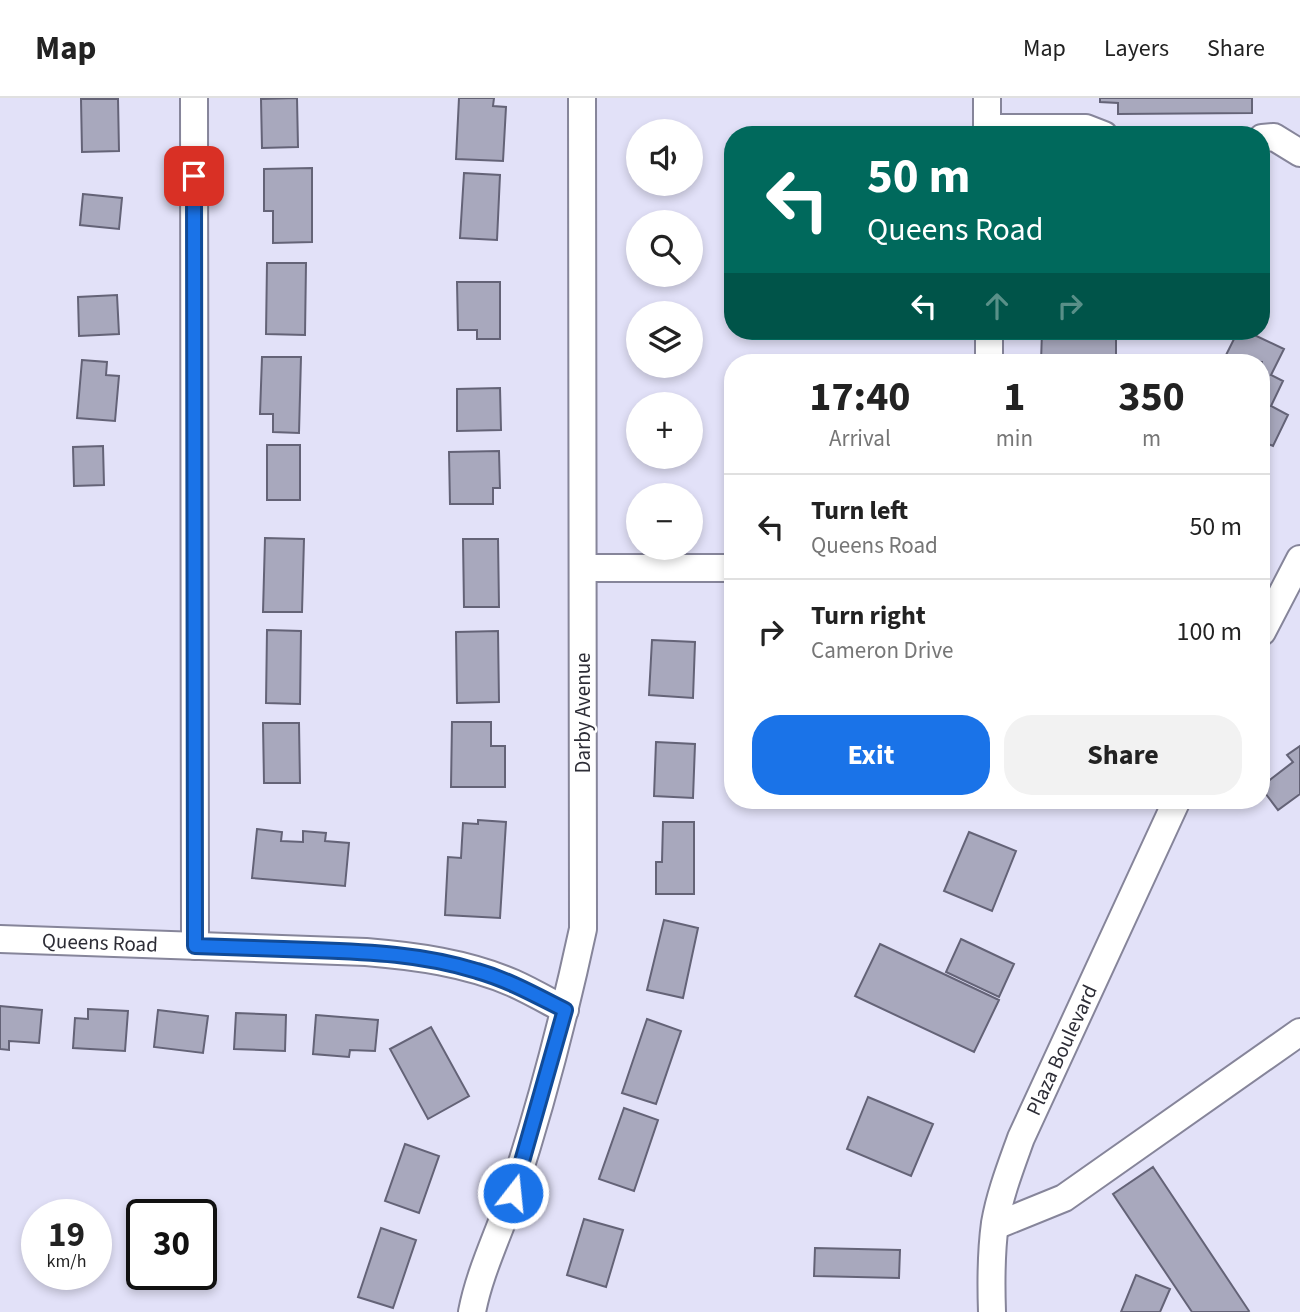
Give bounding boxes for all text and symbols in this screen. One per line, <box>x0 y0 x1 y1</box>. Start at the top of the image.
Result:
text: Map <box>35 25 96 72</box>
text: Map <box>1023 31 1066 66</box>
text: Layers <box>1104 31 1169 66</box>
text: Share <box>1207 31 1265 66</box>
map controls <box>626 119 703 560</box>
button: sound <box>626 119 703 196</box>
text: 50 m <box>867 142 971 212</box>
pin <box>164 146 224 206</box>
icon: left <box>752 154 843 245</box>
icon: arrive <box>175 157 213 195</box>
text: Queens Road <box>867 207 1043 253</box>
button: search <box>626 210 703 287</box>
icon: left <box>905 287 943 325</box>
icon: ahead <box>978 287 1016 325</box>
icon: right <box>1051 287 1089 325</box>
button: layers <box>626 301 703 378</box>
text: 17:40 <box>809 367 911 427</box>
text: 1 <box>1003 367 1025 427</box>
text: 350 <box>1118 367 1185 427</box>
button: + <box>626 392 703 469</box>
text: Arrival <box>829 422 891 455</box>
text: min <box>996 422 1033 455</box>
text: m <box>1142 422 1161 455</box>
button: − <box>626 483 703 560</box>
text: Turn left <box>811 492 908 529</box>
icon: left <box>752 508 790 546</box>
text: 50 m <box>1189 508 1242 545</box>
text: Queens Road <box>811 529 938 562</box>
text: Turn right <box>811 597 926 634</box>
icon: right <box>752 613 790 651</box>
text: 100 m <box>1176 613 1242 650</box>
text: Cameron Drive <box>811 634 953 667</box>
street label: Darby Avenue <box>568 652 598 774</box>
button: Exit <box>752 715 990 795</box>
button: Share <box>1004 715 1242 795</box>
street label: Queens Road <box>42 926 158 960</box>
street label: Plaza Boulevard <box>1018 980 1105 1120</box>
position arrow <box>476 1156 550 1230</box>
speed limit sign: 30 <box>126 1199 217 1290</box>
text: 19 <box>48 1210 85 1260</box>
text: km/h <box>47 1249 86 1274</box>

